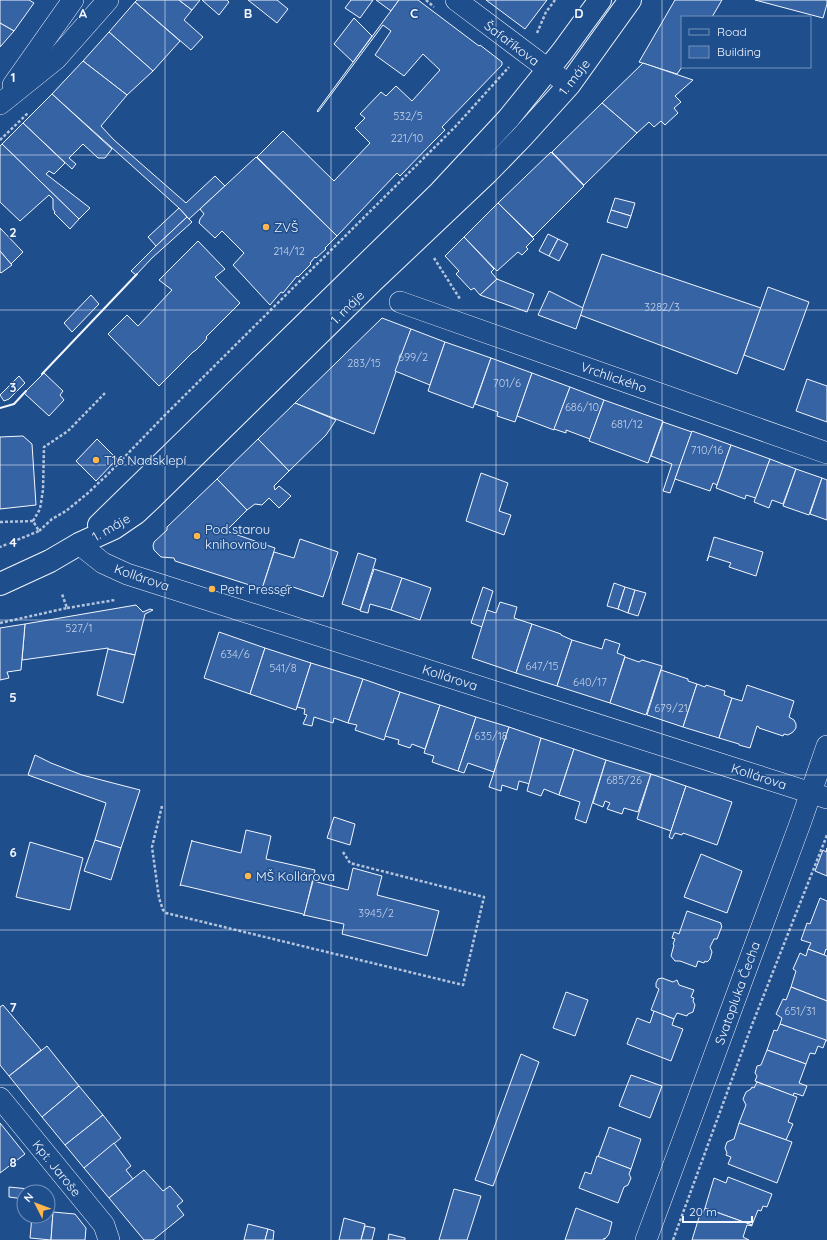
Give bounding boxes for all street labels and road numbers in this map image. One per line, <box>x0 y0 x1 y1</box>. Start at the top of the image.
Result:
street label: Šafaříkova <box>481 17 543 69</box>
street label: 1. máje <box>555 56 593 98</box>
street label: 1. máje <box>327 287 367 327</box>
street label: Vrchlického <box>579 358 649 396</box>
street label: 1. máje <box>89 510 133 544</box>
street label: Kollárova <box>112 560 172 594</box>
street label: Kollárova <box>420 661 480 693</box>
street label: Kollárova <box>729 760 789 792</box>
street label: Svatopluka Čecha <box>711 939 763 1047</box>
street label: Kpt. Jaroše <box>29 1136 85 1200</box>

